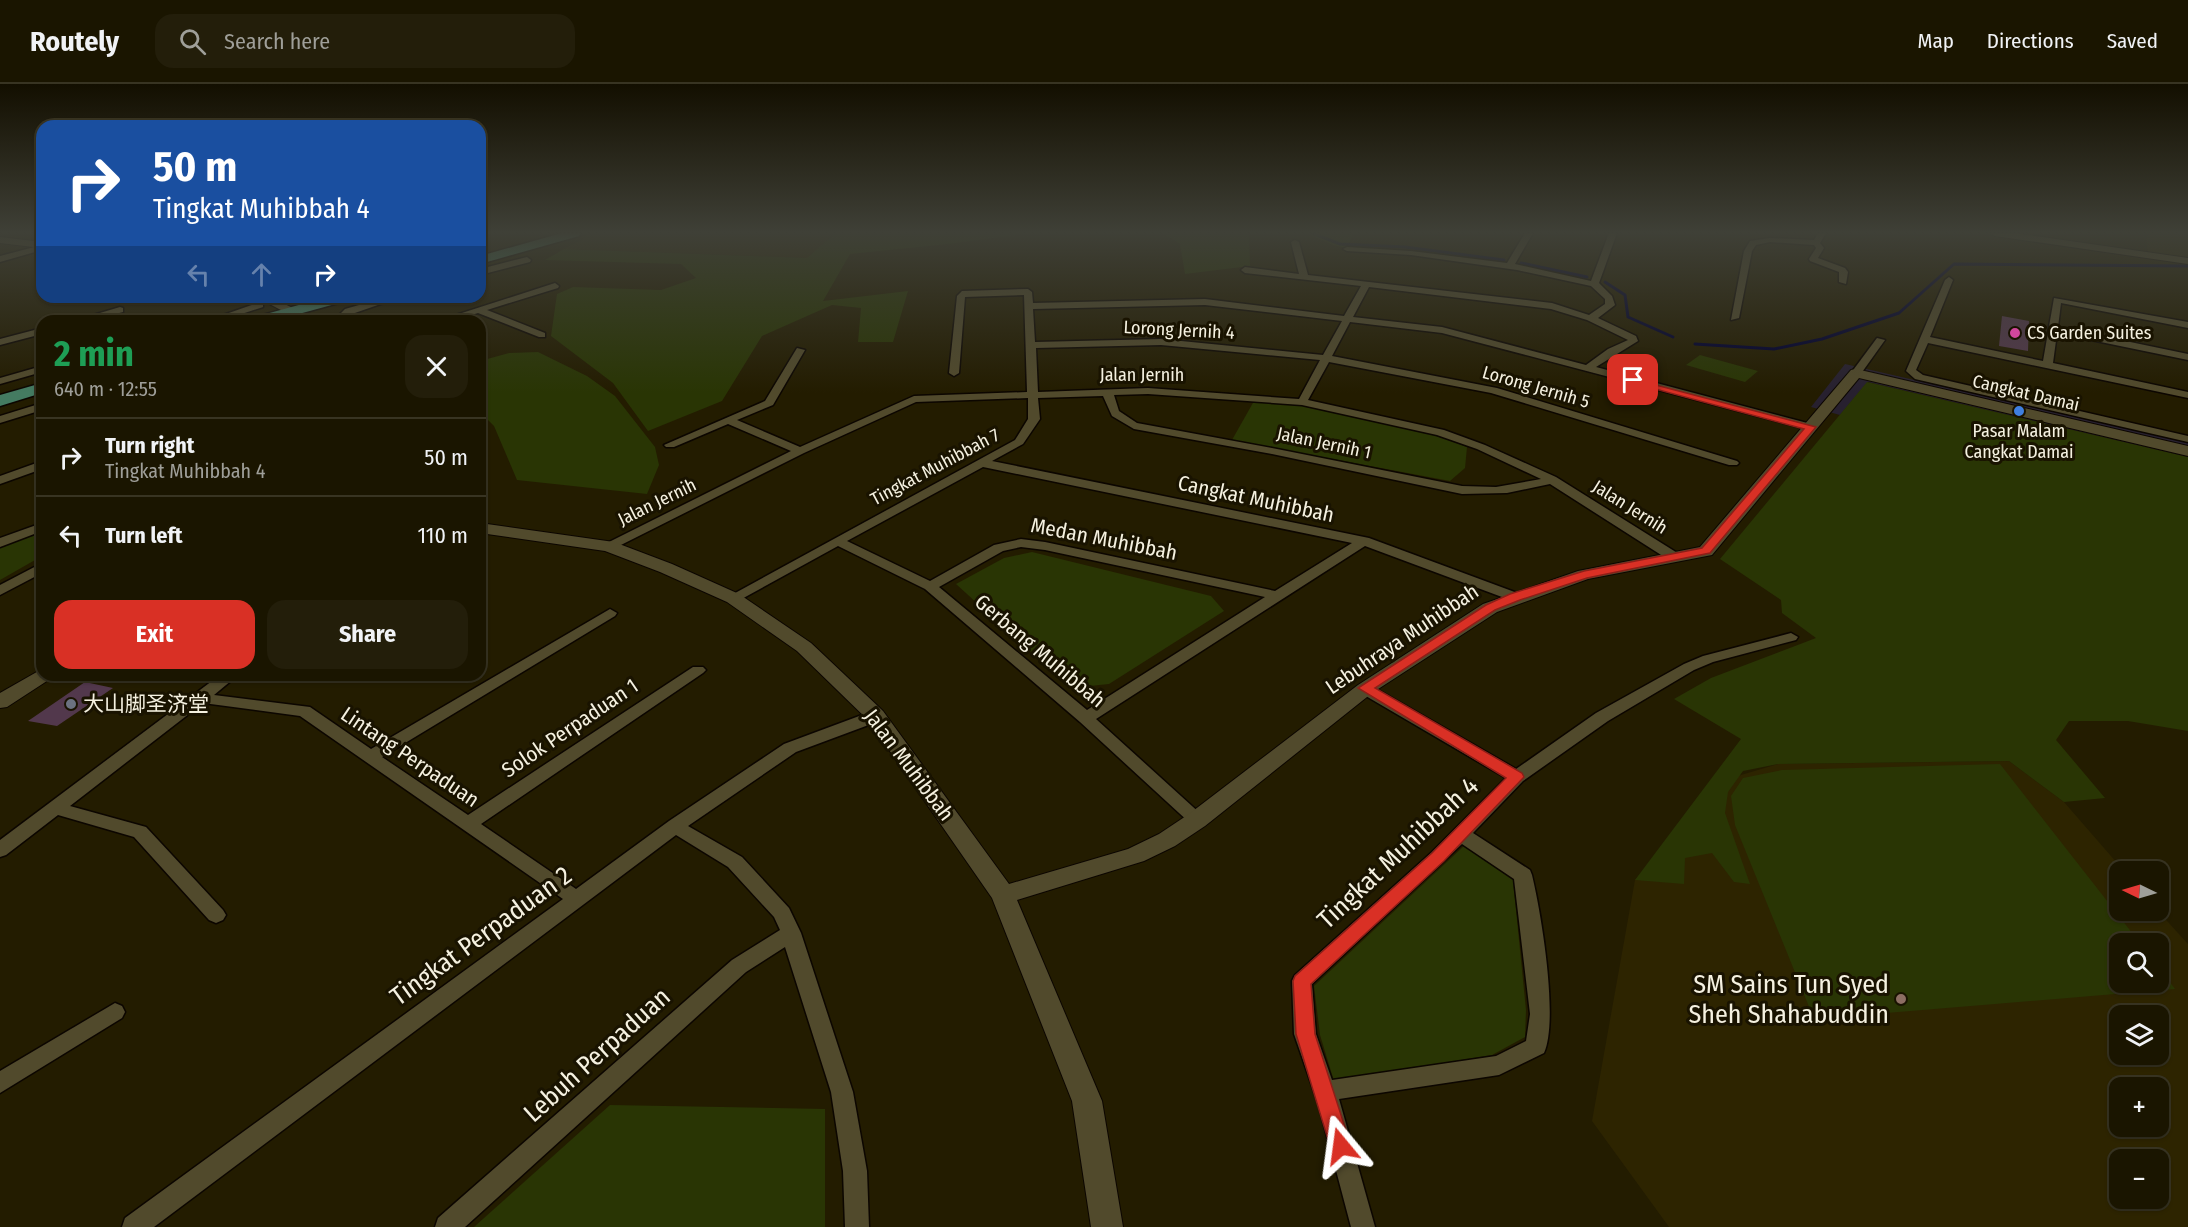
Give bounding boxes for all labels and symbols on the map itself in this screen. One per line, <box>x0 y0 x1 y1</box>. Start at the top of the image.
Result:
street label: Lorong Jernih 4 <box>1123 316 1235 344</box>
place label: CS Garden Suites <box>2027 322 2152 344</box>
marker: CS Garden Suites <box>2008 326 2022 340</box>
pin <box>1607 354 1658 405</box>
street label: Lorong Jernih 5 <box>1480 361 1592 413</box>
street label: Jalan Jernih <box>1100 364 1184 386</box>
street label: Cangkat Damai <box>1970 370 2082 416</box>
marker: Pasar Malam Cangkat Damai <box>2012 404 2026 418</box>
place label: Pasar Malam Cangkat Damai <box>1964 420 2074 463</box>
street label: Jalan Jernih 1 <box>1275 422 1373 464</box>
street label: Tingkat Muhibbah 7 <box>867 424 1003 510</box>
street label: Cangkat Muhibbah <box>1176 470 1336 528</box>
street label: Jalan Jernih <box>614 474 700 530</box>
street label: Jalan Jernih <box>1588 475 1672 539</box>
street label: Medan Muhibbah <box>1029 512 1179 566</box>
street label: Lebuhraya Muhibbah <box>1320 578 1484 700</box>
street label: Gerbang Muhibbah <box>969 589 1111 713</box>
street label: Solok Perpaduan 1 <box>497 673 643 783</box>
place label: 大山脚圣济堂 <box>83 691 209 717</box>
marker: 大山脚圣济堂 <box>64 697 78 711</box>
street label: Lintang Perpaduan <box>336 701 484 813</box>
street label: Jalan Muhibbah <box>858 704 960 826</box>
street label: Tingkat Muhibbah 4 <box>1311 771 1485 935</box>
street label: Tingkat Perpaduan 2 <box>384 860 578 1012</box>
north arrow <box>2109 861 2169 921</box>
place label: SM Sains Tun Syed Sheh Shahabuddin <box>1688 969 1889 1030</box>
street label: Lebuh Perpaduan <box>517 981 677 1129</box>
marker: SM Sains Tun Syed Sheh Shahabuddin <box>1894 992 1908 1006</box>
position arrow <box>1309 1114 1373 1178</box>

